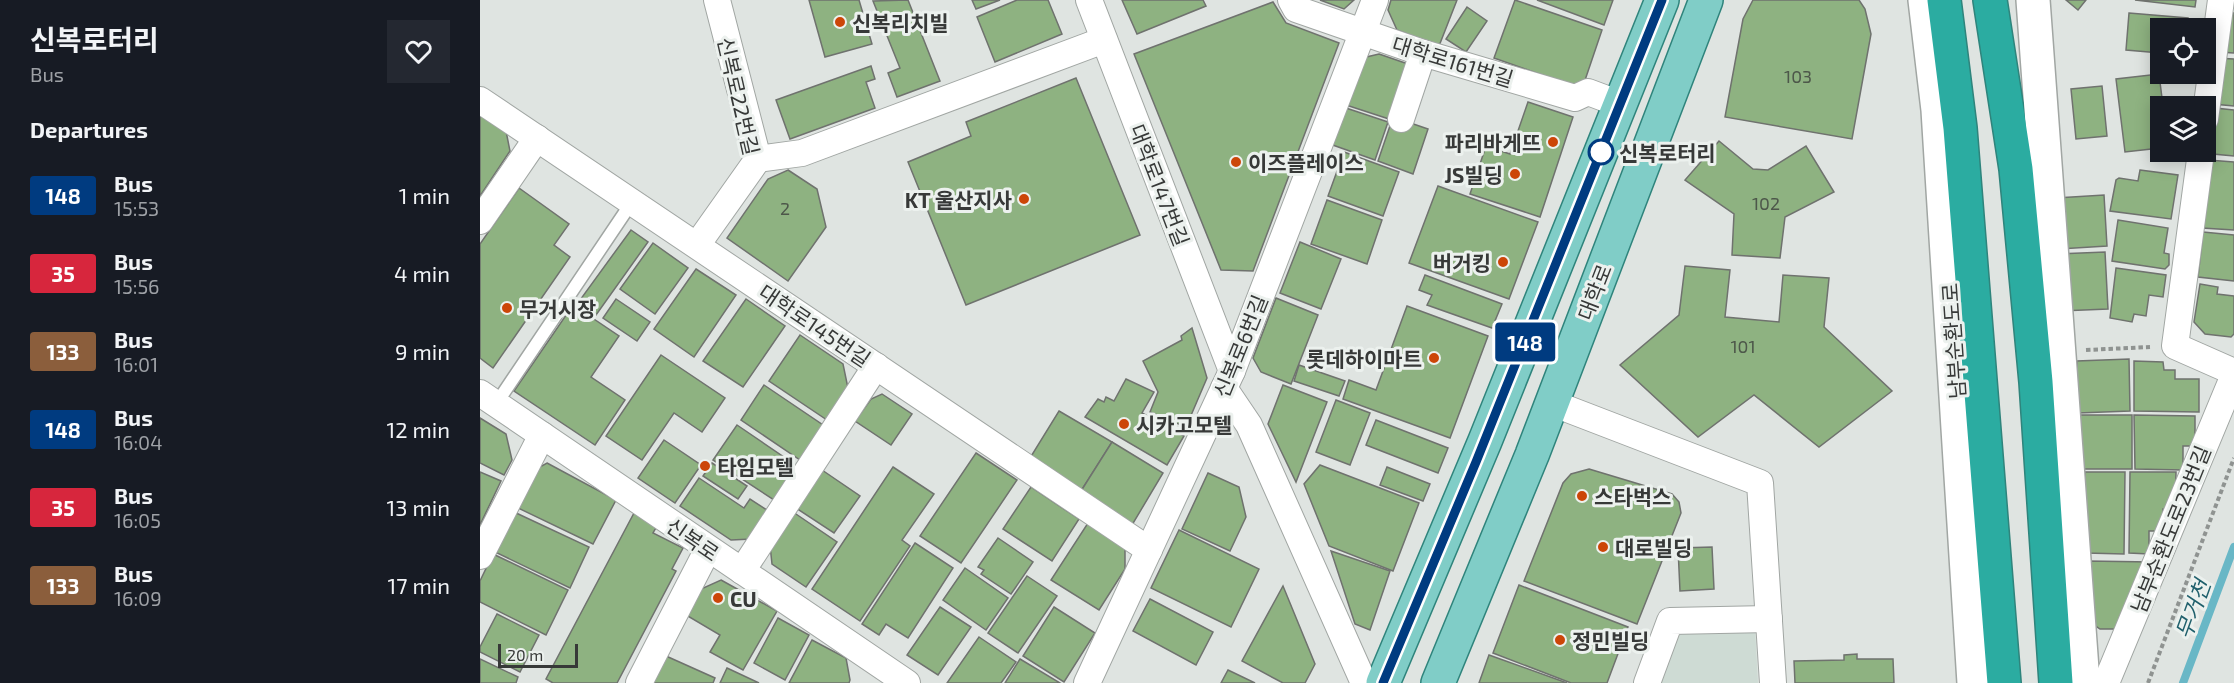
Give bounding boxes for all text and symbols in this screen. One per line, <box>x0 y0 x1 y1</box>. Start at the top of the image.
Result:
place label: 신복리치빌 <box>852 10 949 35</box>
marker: 신복리치빌 <box>833 15 847 29</box>
map controls <box>2150 18 2216 162</box>
button: locate <box>2150 18 2216 84</box>
button: heart <box>387 20 450 83</box>
text: 신복로터리 <box>30 22 159 56</box>
street label: 대학로161번길 <box>1389 31 1517 91</box>
street label: 신복로22번길 <box>713 35 765 157</box>
text: Bus <box>30 62 64 86</box>
house number: 103 <box>1784 65 1812 87</box>
button: layers <box>2150 96 2216 162</box>
text: Departures <box>30 116 148 142</box>
street label: 대학로147번길 <box>1125 120 1195 250</box>
place label: 파리바게뜨 <box>1444 130 1541 155</box>
marker: 파리바게뜨 <box>1546 135 1560 149</box>
marker: 신복로터리 <box>1588 139 1614 165</box>
place label: 신복로터리 <box>1619 140 1716 165</box>
place label: 이즈플레이스 <box>1248 150 1364 175</box>
marker: 이즈플레이스 <box>1229 155 1243 169</box>
place label: JS빌딩 <box>1444 162 1503 187</box>
marker: JS빌딩 <box>1508 167 1522 181</box>
text: Bus <box>114 170 153 196</box>
text: 1 min <box>399 182 450 208</box>
text: 148 <box>45 183 81 208</box>
place label: KT 울산지사 <box>905 187 1012 212</box>
marker: KT 울산지사 <box>1017 192 1031 206</box>
house number: 102 <box>1752 192 1780 214</box>
text: 15:53 <box>114 196 159 220</box>
house number: 2 <box>780 197 790 219</box>
text: Bus <box>114 248 153 274</box>
place label: 버거킹 <box>1433 250 1491 275</box>
marker: 버거킹 <box>1496 255 1510 269</box>
text: 4 min <box>394 260 450 286</box>
street label: 대학로 <box>1572 260 1616 324</box>
text: 35 <box>51 261 75 286</box>
text: 15:56 <box>114 274 160 298</box>
street label: 대학로145번길 <box>754 279 876 371</box>
street label: 남부순환도로 <box>1936 282 1970 400</box>
street label: 신복로6번길 <box>1208 291 1272 401</box>
place label: 무거시장 <box>519 296 596 321</box>
marker: 무거시장 <box>500 301 514 315</box>
line badge: 148 <box>1490 322 1560 362</box>
text: Bus <box>114 326 153 352</box>
text: 148 <box>1507 330 1543 355</box>
house number: 101 <box>1730 335 1756 357</box>
text: 9 min <box>395 338 450 364</box>
text: 133 <box>47 339 79 364</box>
place label: 롯데하이마트 <box>1306 346 1422 371</box>
marker: 롯데하이마트 <box>1427 351 1441 365</box>
text: 16:01 <box>114 352 158 376</box>
text: Bus <box>114 404 153 430</box>
place label: 시카고모텔 <box>1136 412 1233 437</box>
text: 12 min <box>386 416 450 442</box>
text: 148 <box>45 417 81 442</box>
marker: 시카고모텔 <box>1117 417 1131 431</box>
text: 16:04 <box>114 430 162 454</box>
street label: 남부순환도로23번길 <box>2125 442 2215 616</box>
place label: 타임모텔 <box>717 454 794 479</box>
marker: 타임모텔 <box>698 459 712 473</box>
text: Bus <box>114 482 153 508</box>
place label: 스타벅스 <box>1594 484 1671 509</box>
marker: 스타벅스 <box>1575 489 1589 503</box>
text: 13 min <box>387 494 450 520</box>
text: 35 <box>51 495 75 520</box>
text: 16:05 <box>114 508 161 532</box>
street label: 신복로 <box>662 512 724 566</box>
place label: 대로빌딩 <box>1615 535 1692 560</box>
marker: 대로빌딩 <box>1596 540 1610 554</box>
text: Bus <box>114 560 153 586</box>
text: 17 min <box>388 572 450 598</box>
text: 133 <box>47 573 79 598</box>
water label: 무거천 <box>2169 573 2216 642</box>
text: 16:09 <box>114 586 162 610</box>
place label: CU <box>730 586 757 611</box>
marker: CU <box>711 591 725 605</box>
place label: 정민빌딩 <box>1572 628 1649 653</box>
marker: 정민빌딩 <box>1553 633 1567 647</box>
scale bar <box>498 641 578 668</box>
text: 20 m <box>507 645 543 664</box>

